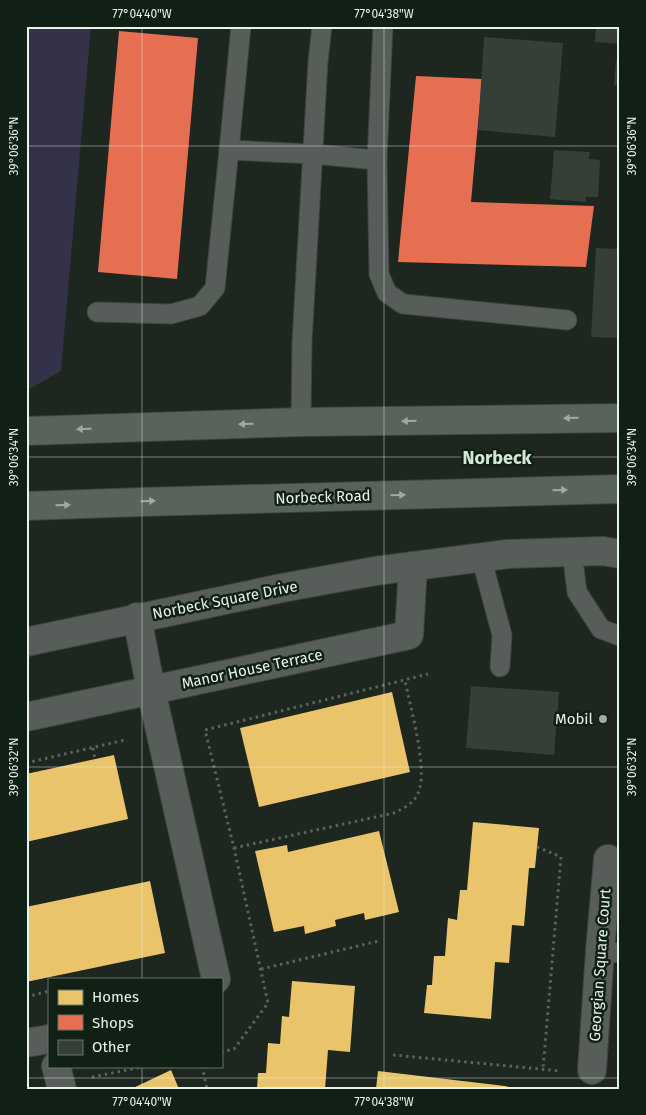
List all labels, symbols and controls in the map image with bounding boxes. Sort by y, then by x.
text: 77°04'40"W [112,7,172,21]
text: 77°04'38"W [354,7,414,21]
text: 39°06'36"N [7,116,21,176]
text: 39°06'36"N [625,116,639,176]
one-way arrow [563,414,579,422]
one-way arrow [400,417,416,425]
one-way arrow [238,420,254,428]
one-way arrow [75,426,91,434]
text: 39°06'34"N [7,428,21,486]
text: 39°06'34"N [625,428,639,486]
district label: Norbeck [463,447,533,469]
street label: Norbeck Road [275,486,371,508]
one-way arrow [552,486,568,494]
one-way arrow [390,491,406,499]
one-way arrow [140,497,156,505]
one-way arrow [55,500,71,508]
street label: Norbeck Square Drive [151,577,299,623]
street label: Manor House Terrace [180,645,324,693]
place label: Mobil [555,710,594,728]
marker: Mobil [597,713,609,725]
text: 39°06'32"N [7,738,21,796]
text: 39°06'32"N [625,738,639,796]
street label: Georgian Square Court [586,887,614,1042]
legend [48,978,222,1068]
text: Homes [92,988,139,1006]
text: Shops [92,1014,134,1032]
text: Other [92,1038,131,1056]
text: 77°04'40"W [112,1095,172,1109]
text: 77°04'38"W [354,1095,414,1109]

